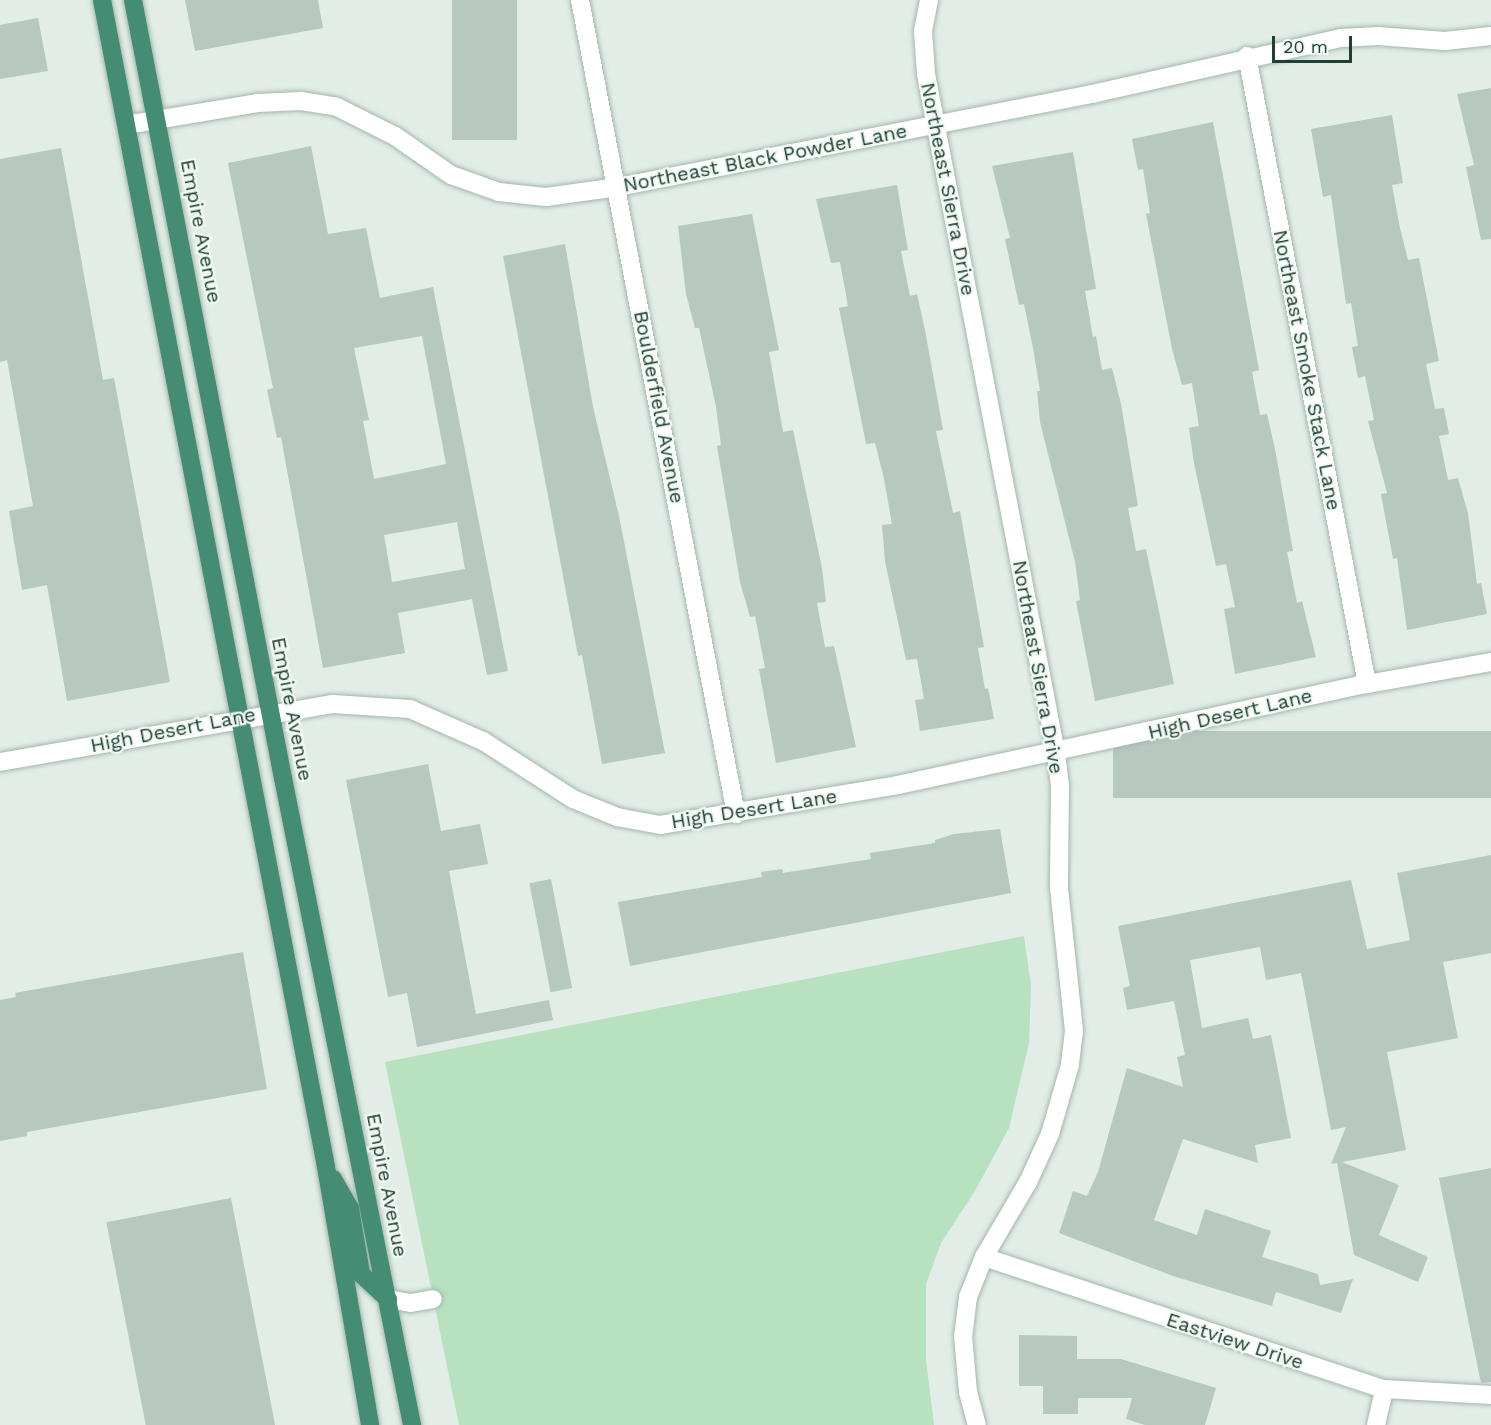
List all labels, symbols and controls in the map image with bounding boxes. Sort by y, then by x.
scale bar [1275,24,1354,62]
text: 20 m [1283,36,1328,57]
street label: Northeast Sierra Drive [916,80,980,298]
street label: Northeast Black Powder Lane [621,119,909,197]
street label: Empire Avenue [175,157,227,305]
street label: Northeast Smoke Stack Lane [1268,228,1346,512]
street label: Boulderfield Avenue [628,308,690,506]
street label: Northeast Sierra Drive [1007,558,1069,776]
street label: Empire Avenue [266,635,318,783]
street label: High Desert Lane [1146,683,1314,745]
street label: High Desert Lane [88,702,258,758]
street label: High Desert Lane [669,784,839,834]
street label: Empire Avenue [361,1111,413,1259]
street label: Eastview Drive [1163,1307,1307,1375]

